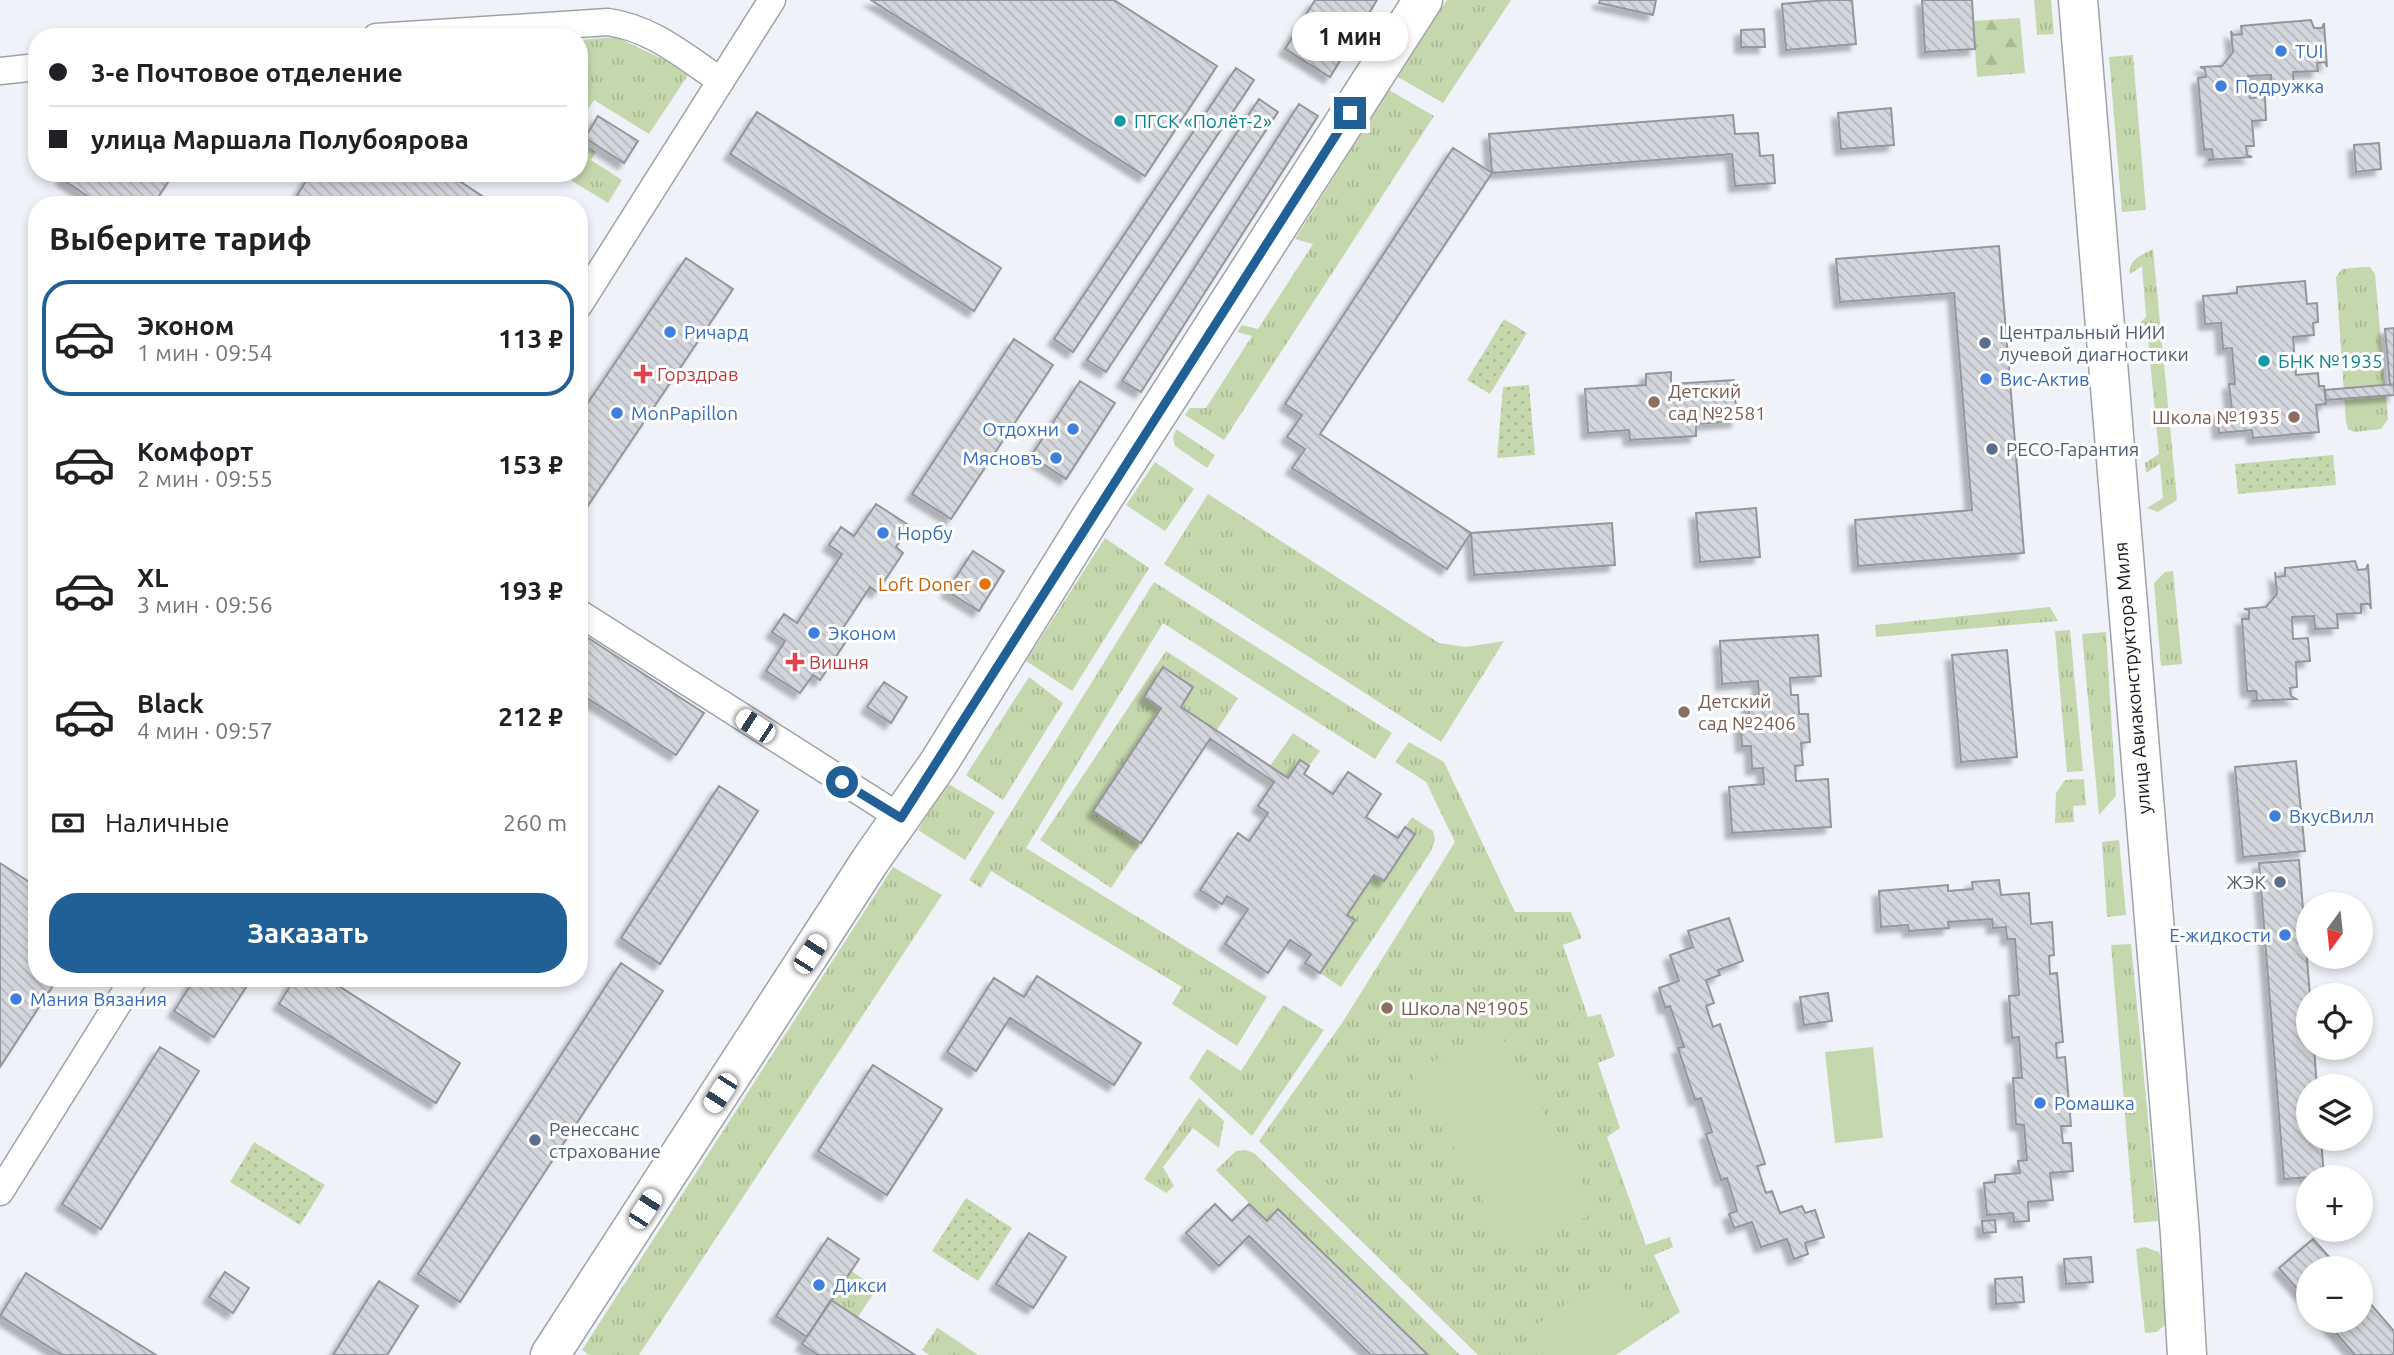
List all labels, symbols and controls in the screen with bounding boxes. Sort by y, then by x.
callout: 1 мин [1292,11,1408,60]
text: 1 мин [1318,24,1382,49]
place label: TUI [2295,40,2323,62]
marker: TUI [2273,43,2289,59]
text: 3-е Почтовое отделение [91,58,403,87]
place label: Подружка [2235,75,2324,97]
marker: Подружка [2213,78,2229,94]
route end [1334,97,1366,129]
place label: ПГСК «Полёт-2» [1134,110,1272,132]
marker: ПГСК «Полёт-2» [1112,113,1128,129]
text: улица Маршала Полубоярова [91,125,469,154]
text: Выберите тариф [49,220,312,256]
icon: car [53,307,116,370]
text: Эконом [137,311,234,340]
place label: Ричард [684,321,749,343]
place label: Центральный НИИ лучевой диагностики [1999,321,2189,365]
text: 113 ₽ [498,324,563,353]
marker: Ричард [662,324,678,340]
marker: Центральный НИИ лучевой диагностики [1977,335,1993,351]
text: 1 мин · 09:54 [137,340,273,365]
place label: БНК №1935 [2278,350,2383,372]
marker: БНК №1935 [2256,353,2272,369]
place label: Горздрав [657,363,738,385]
marker: Горздрав [635,366,651,382]
place label: Вис-Актив [2000,368,2090,390]
marker: Вис-Актив [1978,371,1994,387]
place label: Детский сад №2581 [1668,380,1766,424]
marker: Детский сад №2581 [1646,394,1662,410]
place label: MonPapillon [631,402,738,424]
marker: MonPapillon [609,405,625,421]
place label: Школа №1935 [2152,406,2280,428]
marker: Школа №1935 [2286,409,2302,425]
place label: Отдохни [982,418,1059,440]
marker: Отдохни [1065,421,1081,437]
icon: car [53,433,116,496]
text: Комфорт [137,437,253,466]
place label: РЕСО-Гарантия [2006,438,2139,460]
marker: РЕСО-Гарантия [1984,441,2000,457]
place label: Мясновъ [963,447,1042,469]
text: 153 ₽ [498,450,563,479]
marker: Мясновъ [1048,450,1064,466]
text: 2 мин · 09:55 [137,466,273,491]
place label: Норбу [897,522,953,544]
marker: Норбу [875,525,891,541]
street label: улица Авиаконструктора Миля [2109,541,2155,815]
icon: car [53,559,116,622]
text: XL [137,563,168,592]
place label: Loft Doner [878,573,971,595]
text: 193 ₽ [498,576,563,605]
marker: Loft Doner [977,576,993,592]
text: 3 мин · 09:56 [137,592,273,617]
place label: Эконом [828,622,896,644]
marker: Эконом [806,625,822,641]
place label: Вишня [809,651,869,673]
marker: Вишня [787,654,803,670]
icon: car [53,685,116,748]
text: Black [137,689,204,718]
place label: Детский сад №2406 [1698,690,1796,734]
text: 212 ₽ [498,702,563,731]
marker: Детский сад №2406 [1676,704,1692,720]
car [732,706,779,746]
text: 4 мин · 09:57 [137,718,273,743]
route start [826,766,858,798]
icon: cash [49,804,87,842]
place label: ВкусВилл [2289,805,2374,827]
text: Наличные [105,808,230,837]
marker: ВкусВилл [2267,808,2283,824]
text: 260 m [503,810,567,835]
place label: ЖЭК [2226,871,2266,893]
marker: ЖЭК [2272,874,2288,890]
north arrow [2296,892,2373,970]
map controls [2296,892,2373,1333]
button: Заказать [49,893,567,973]
place label: Е-жидкости [2169,924,2271,946]
marker: Е-жидкости [2277,927,2293,943]
car [790,931,831,977]
button: locate [2296,983,2373,1060]
place label: Мания Вязания [30,988,167,1010]
marker: Мания Вязания [8,991,24,1007]
place label: Школа №1905 [1401,997,1529,1019]
marker: Школа №1905 [1379,1000,1395,1016]
car [700,1070,741,1116]
button: layers [2296,1074,2373,1151]
place label: Ромашка [2054,1092,2135,1114]
marker: Ромашка [2032,1095,2048,1111]
place label: Ренессанс страхование [549,1118,661,1162]
marker: Ренессанс страхование [527,1132,543,1148]
button: + [2296,1165,2373,1242]
car [625,1186,666,1232]
button: − [2296,1256,2373,1333]
place label: Дикси [833,1274,887,1296]
marker: Дикси [811,1277,827,1293]

